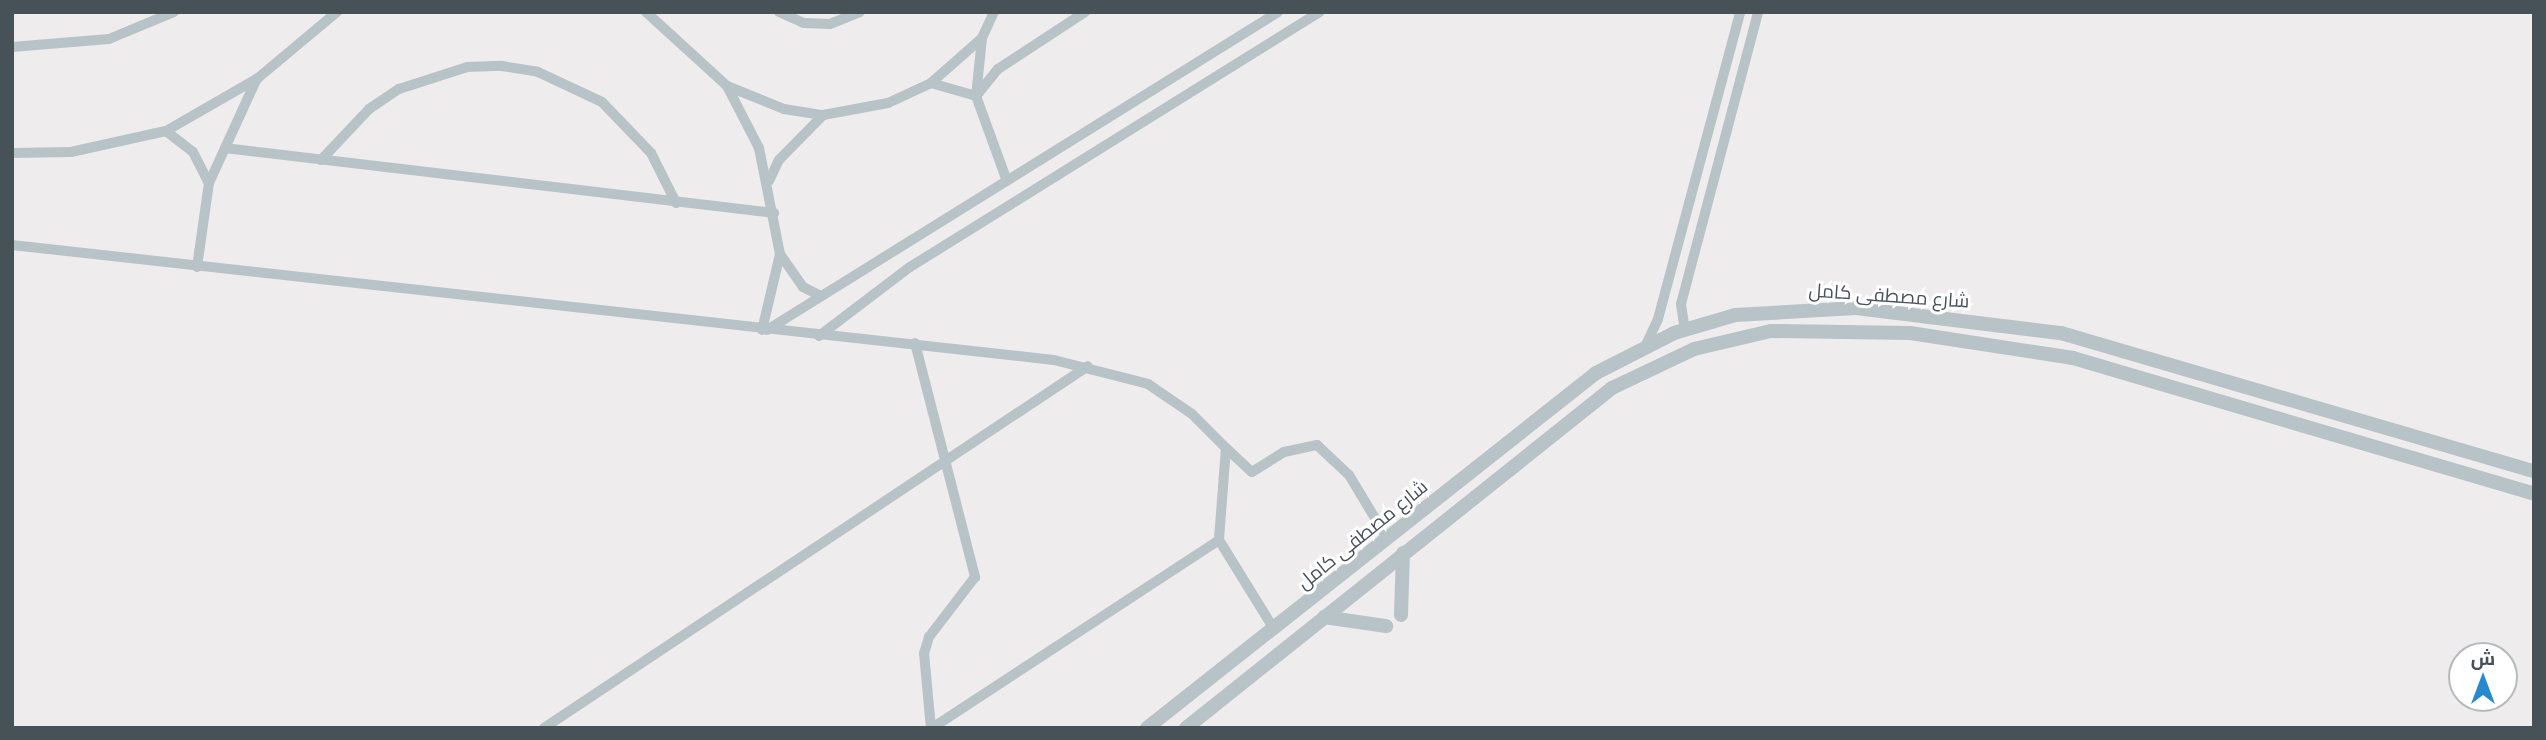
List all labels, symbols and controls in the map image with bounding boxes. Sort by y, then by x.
street label: شارع مصطفى كامل [1808,278,1970,312]
street label: شارع مصطفى كامل [1292,474,1432,594]
north arrow [2448,642,2518,712]
text: ش [2471,646,2495,669]

